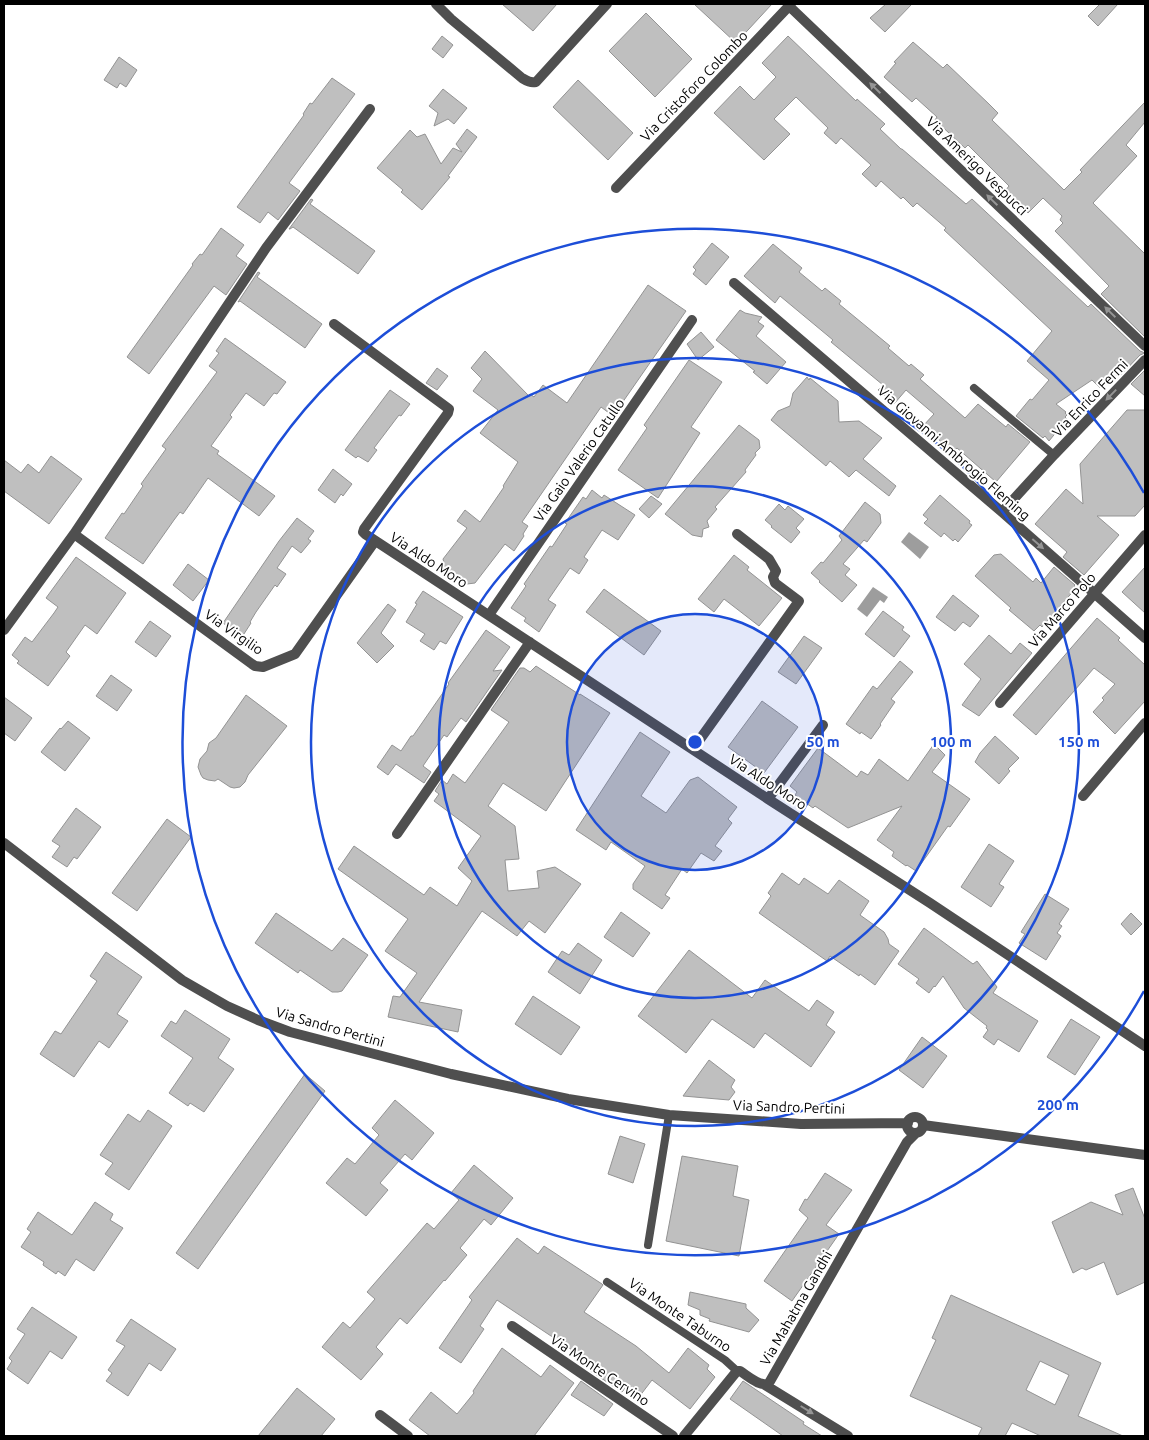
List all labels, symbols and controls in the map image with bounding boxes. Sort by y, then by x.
street label: Via Cristoforo Colombo [637,27,751,145]
one-way arrow [869,82,881,94]
street label: Via Amerigo Vespucci [923,113,1031,219]
one-way arrow [987,194,999,206]
one-way arrow [1104,306,1116,318]
street label: Via Enrico Fermi [1049,356,1131,440]
street label: Via Giovanni Ambrogio Fleming [875,382,1033,524]
one-way arrow [1106,389,1118,401]
street label: Via Gaio Valerio Catullo [530,395,628,525]
street label: Via Aldo Moro [387,529,471,591]
one-way arrow [1032,539,1045,550]
street label: Via Marco Polo [1025,569,1099,651]
street label: Via Virgilio [202,606,266,658]
centre of rings [686,733,704,751]
text: 50 m [806,733,840,750]
text: 100 m [930,733,972,750]
text: 150 m [1058,733,1100,750]
street label: Via Aldo Moro [726,751,810,813]
street label: Via Sandro Pertini [274,1004,386,1050]
text: 200 m [1037,1096,1079,1113]
street label: Via Sandro Pertini [733,1097,845,1117]
street label: Via Mahatma Gandhi [757,1248,835,1368]
street label: Via Monte Taburno [626,1275,734,1355]
street label: Via Monte Cervino [547,1331,653,1409]
one-way arrow [800,1406,813,1415]

